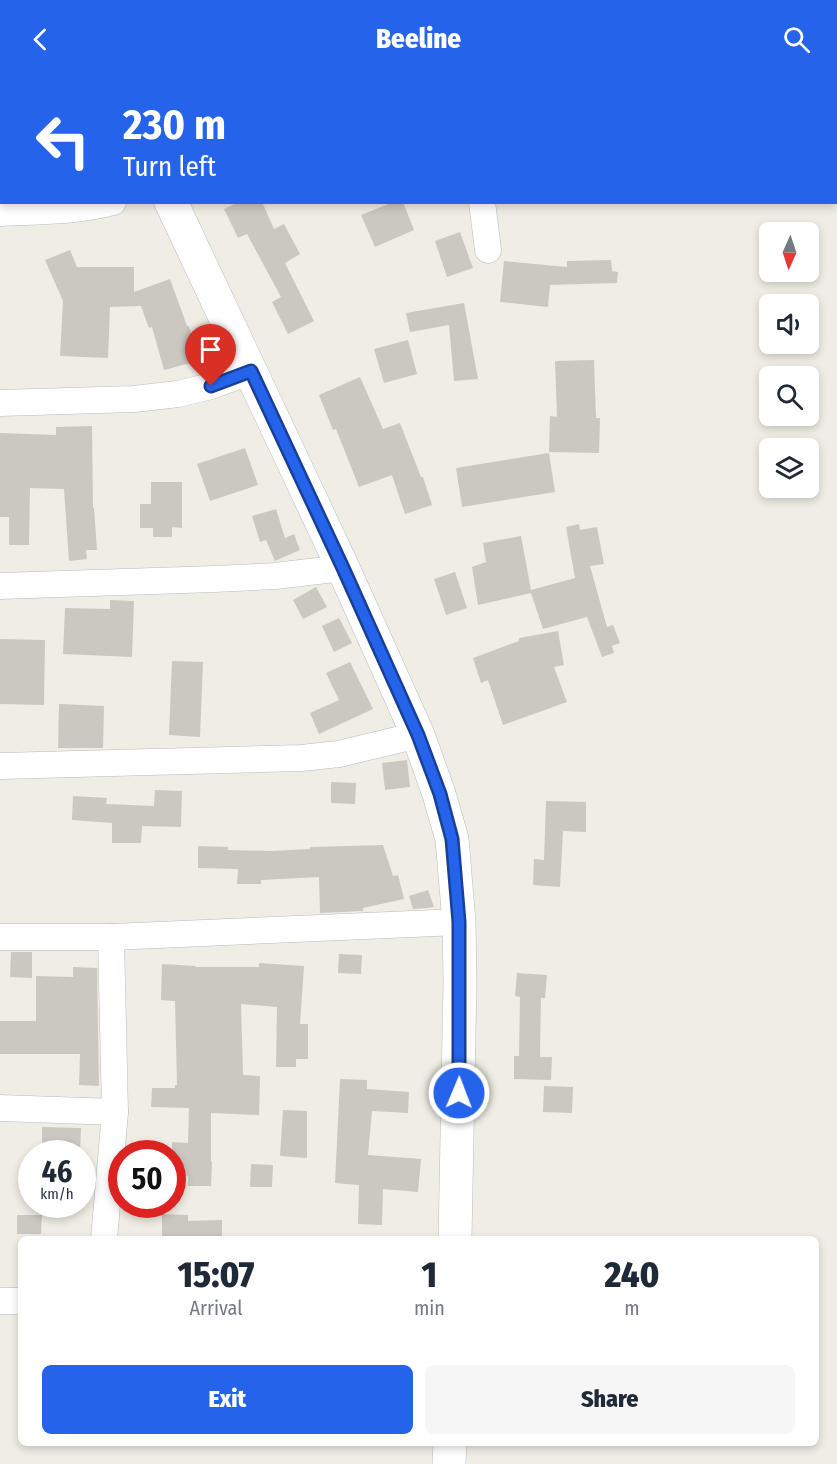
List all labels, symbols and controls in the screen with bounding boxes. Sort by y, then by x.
icon: back [24,23,57,56]
text: Beeline [376,23,461,55]
icon: search [780,23,813,56]
text: 230 m [123,100,226,150]
icon: left [24,102,102,180]
text: Turn left [123,151,216,183]
north arrow [759,222,819,282]
map controls [759,222,819,498]
button: sound [759,294,819,354]
pin [185,324,236,386]
icon: arrive [194,333,227,366]
button: search [759,366,819,426]
button: layers [759,438,819,498]
position arrow [427,1061,491,1125]
speed limit sign: 50 [108,1140,186,1218]
text: 46 [41,1154,73,1190]
text: km/h [40,1185,74,1203]
text: 15:07 [178,1253,254,1297]
text: 1 [422,1253,437,1297]
text: 240 [604,1253,659,1297]
text: Arrival [189,1296,242,1320]
text: min [414,1296,445,1320]
text: m [624,1296,640,1320]
button: Exit [42,1365,413,1434]
button: Share [425,1365,795,1434]

